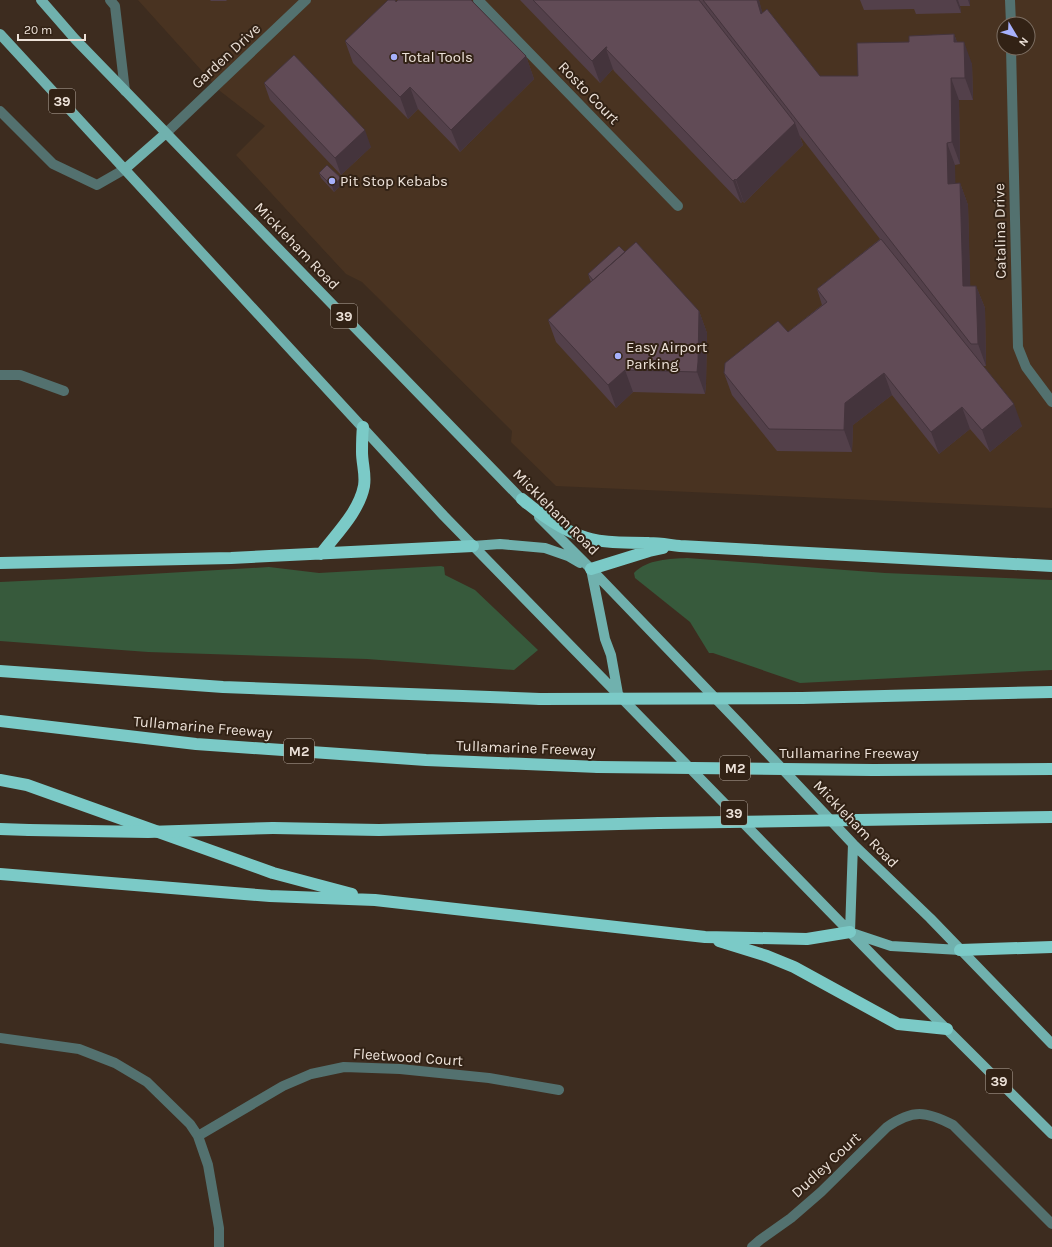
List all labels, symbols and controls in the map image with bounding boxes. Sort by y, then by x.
scale bar [18,16,85,42]
north arrow [996,16,1036,56]
street label: Garden Drive [188,20,264,92]
text: 20 m [24,23,52,37]
text: N [1016,35,1031,49]
place label: Total Tools [402,48,473,66]
marker: Total Tools [389,52,399,62]
street label: Rosto Court [555,58,624,128]
road number: 39 [49,89,75,113]
place label: Pit Stop Kebabs [340,172,448,190]
marker: Pit Stop Kebabs [327,176,337,186]
street label: Catalina Drive [990,183,1010,279]
street label: Mickleham Road [251,198,343,294]
road number: 39 [331,304,357,328]
place label: Easy Airport Parking [626,338,708,373]
marker: Easy Airport Parking [613,351,623,361]
street label: Mickleham Road [509,465,603,559]
street label: Tullamarine Freeway [133,712,273,742]
street label: Tullamarine Freeway [456,737,596,759]
road number: M2 [284,739,314,763]
street label: Tullamarine Freeway [779,744,919,762]
road number: M2 [720,756,750,780]
street label: Mickleham Road [810,776,902,872]
road number: 39 [721,801,747,825]
street label: Fleetwood Court [352,1044,464,1070]
road number: 39 [986,1069,1012,1093]
street label: Dudley Court [788,1128,865,1202]

